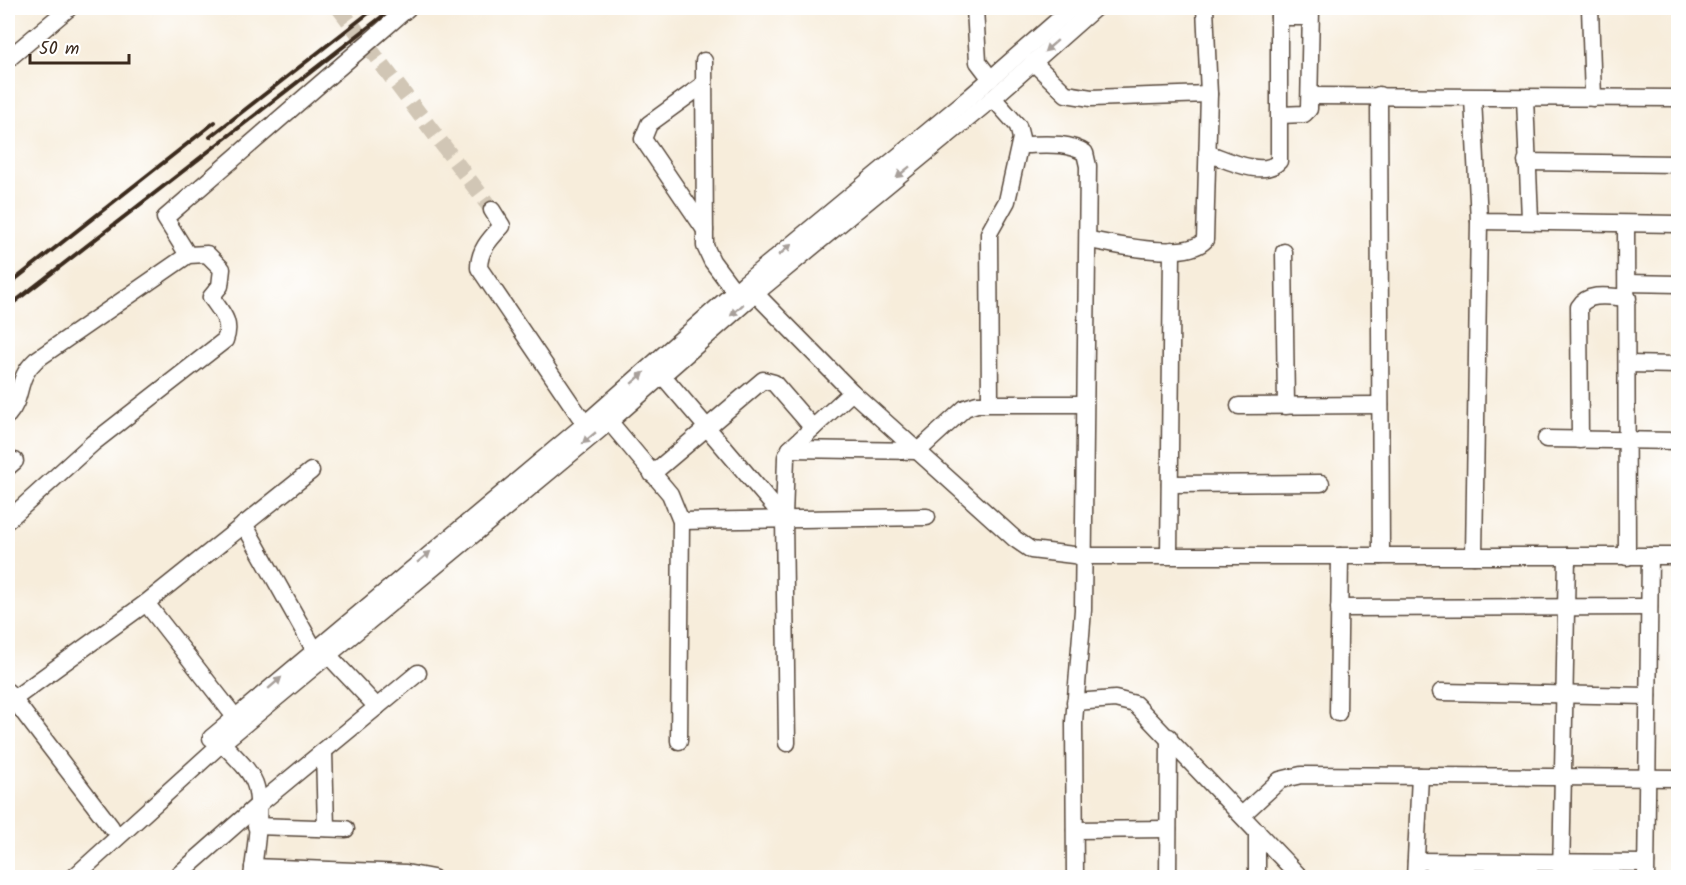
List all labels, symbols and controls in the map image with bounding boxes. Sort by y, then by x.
scale bar [30,27,129,65]
text: 50 m [39,35,79,64]
one-way arrow [1044,39,1059,52]
one-way arrow [895,166,911,179]
one-way arrow [777,244,793,257]
one-way arrow [729,303,744,317]
one-way arrow [630,372,645,385]
one-way arrow [581,432,597,445]
one-way arrow [416,551,432,564]
one-way arrow [267,676,283,689]

